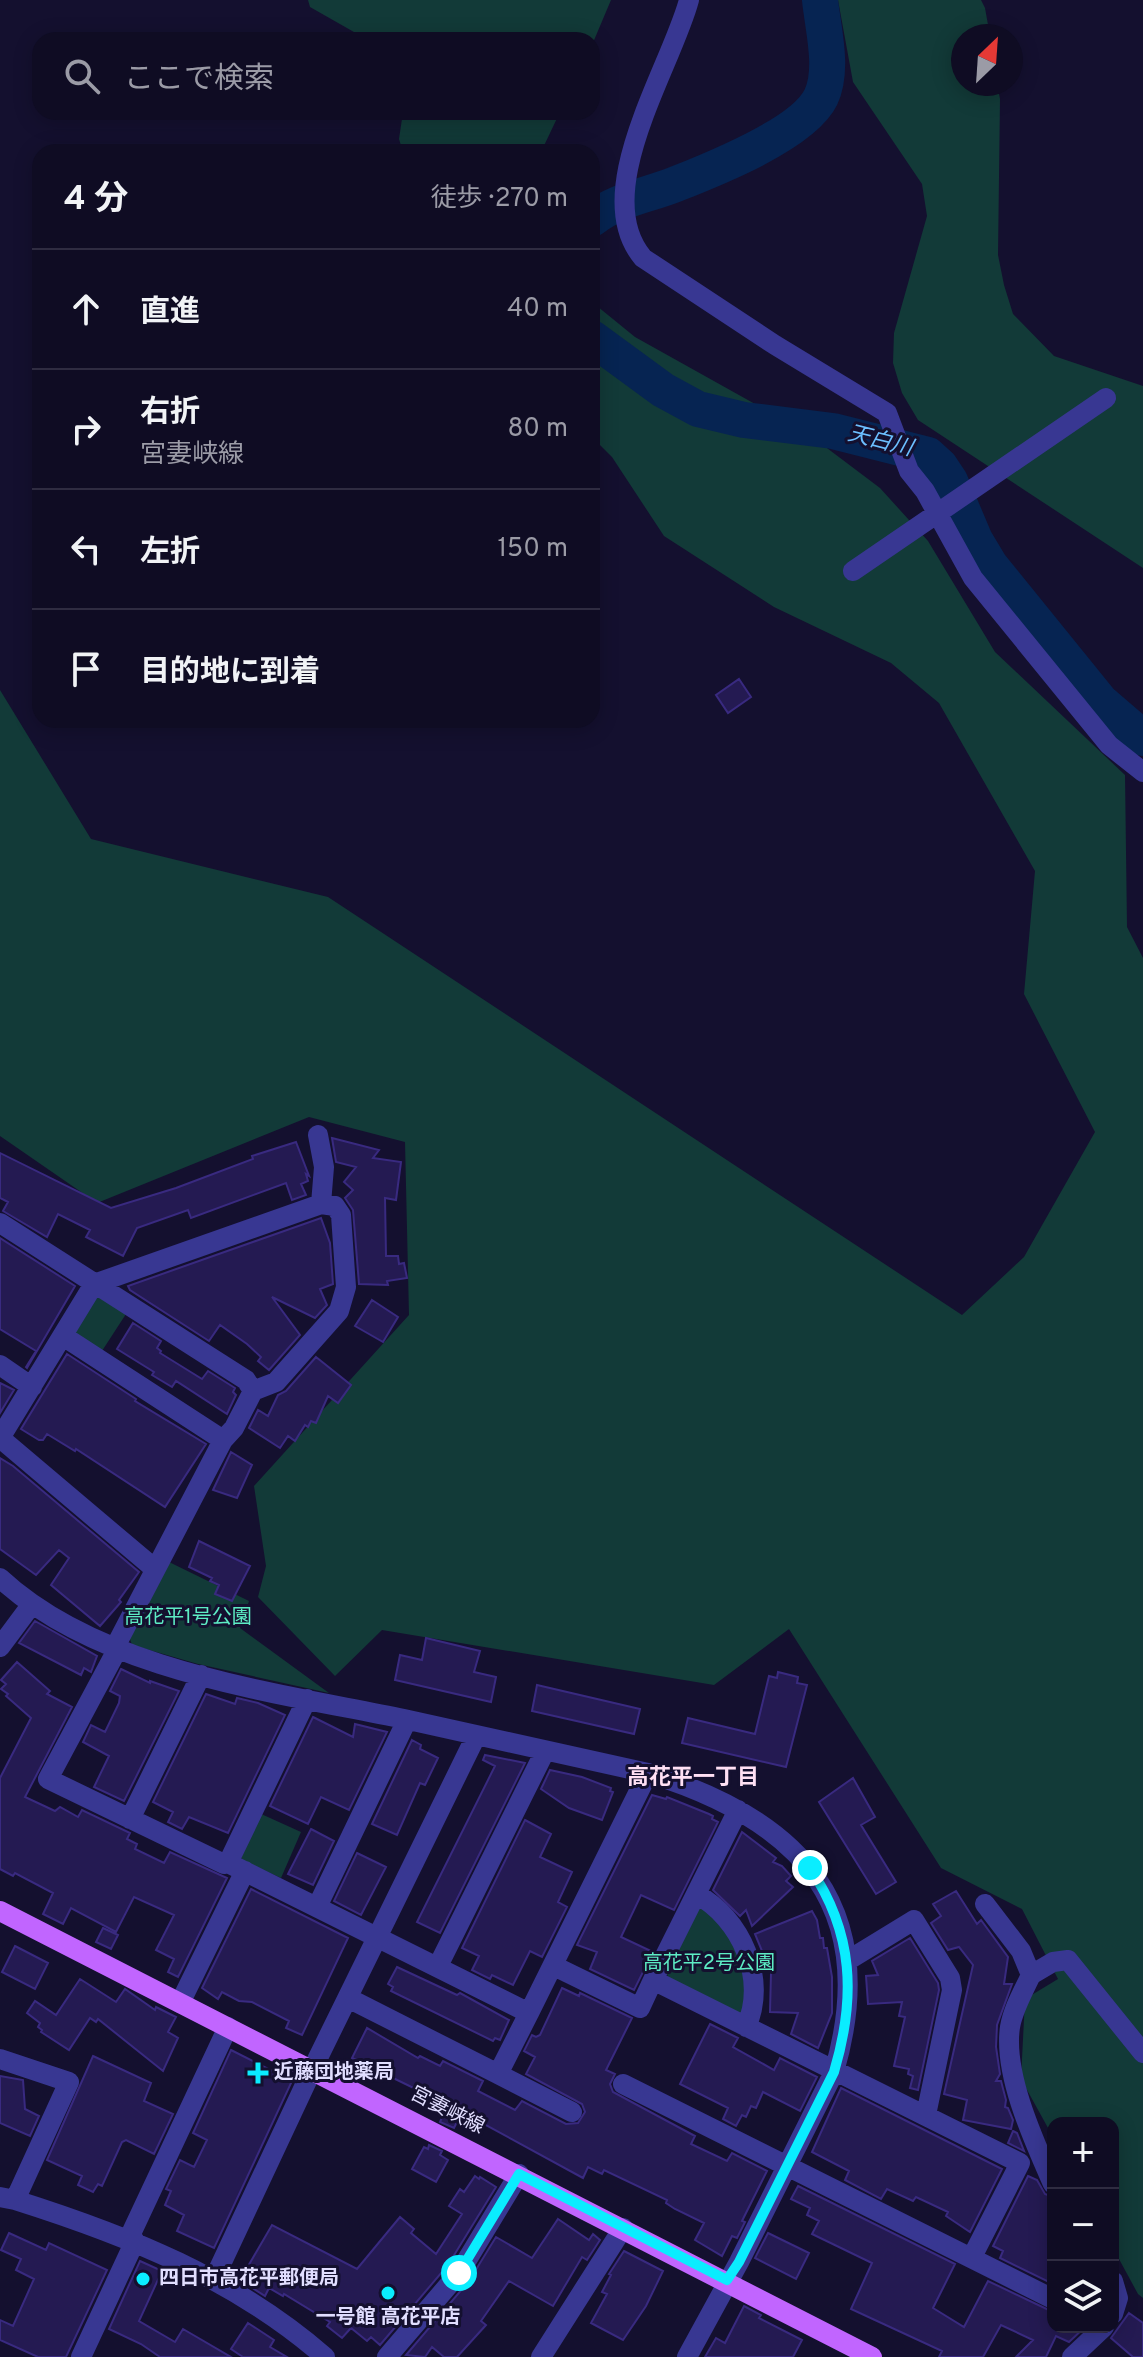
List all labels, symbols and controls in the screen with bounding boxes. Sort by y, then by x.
north arrow [951,24,1023,96]
search box [32,32,600,120]
icon: search [60,54,104,98]
text: ここで検索 [124,62,274,99]
text: 4 分 [64,179,128,222]
text: 徒歩 · 270 m [431,183,568,216]
icon: ahead [64,287,108,331]
text: 40 m [507,293,568,326]
text: 直進 [140,295,200,332]
text: 右折 [140,395,200,432]
icon: right [64,407,108,451]
text: 80 m [508,413,568,446]
water label: 天白川 [845,421,917,464]
text: 宮妻峡線 [140,439,244,472]
icon: left [64,527,108,571]
text: 150 m [497,533,568,566]
text: 左折 [140,535,200,572]
icon: arrive [64,647,108,691]
text: 目的地に到着 [140,655,320,692]
park label: 高花平1号公園 [124,1605,252,1631]
district label: 高花平一丁目 [627,1765,759,1792]
route end [792,1850,828,1886]
park label: 高花平2号公園 [643,1951,775,1977]
place label: 近藤団地薬局 [274,2060,394,2086]
marker: 近藤団地薬局 [249,2064,267,2082]
street label: 宮妻峡線 [405,2081,489,2141]
map controls [1047,2117,1119,2333]
button: + [1047,2117,1119,2189]
button: − [1047,2189,1119,2261]
route start [441,2255,477,2291]
button: layers [1047,2261,1119,2333]
place label: 四日市高花平郵便局 [159,2266,339,2292]
marker: 四日市高花平郵便局 [134,2270,152,2288]
marker: 一号館 高花平店 [379,2284,397,2302]
place label: 一号館 高花平店 [316,2305,461,2331]

